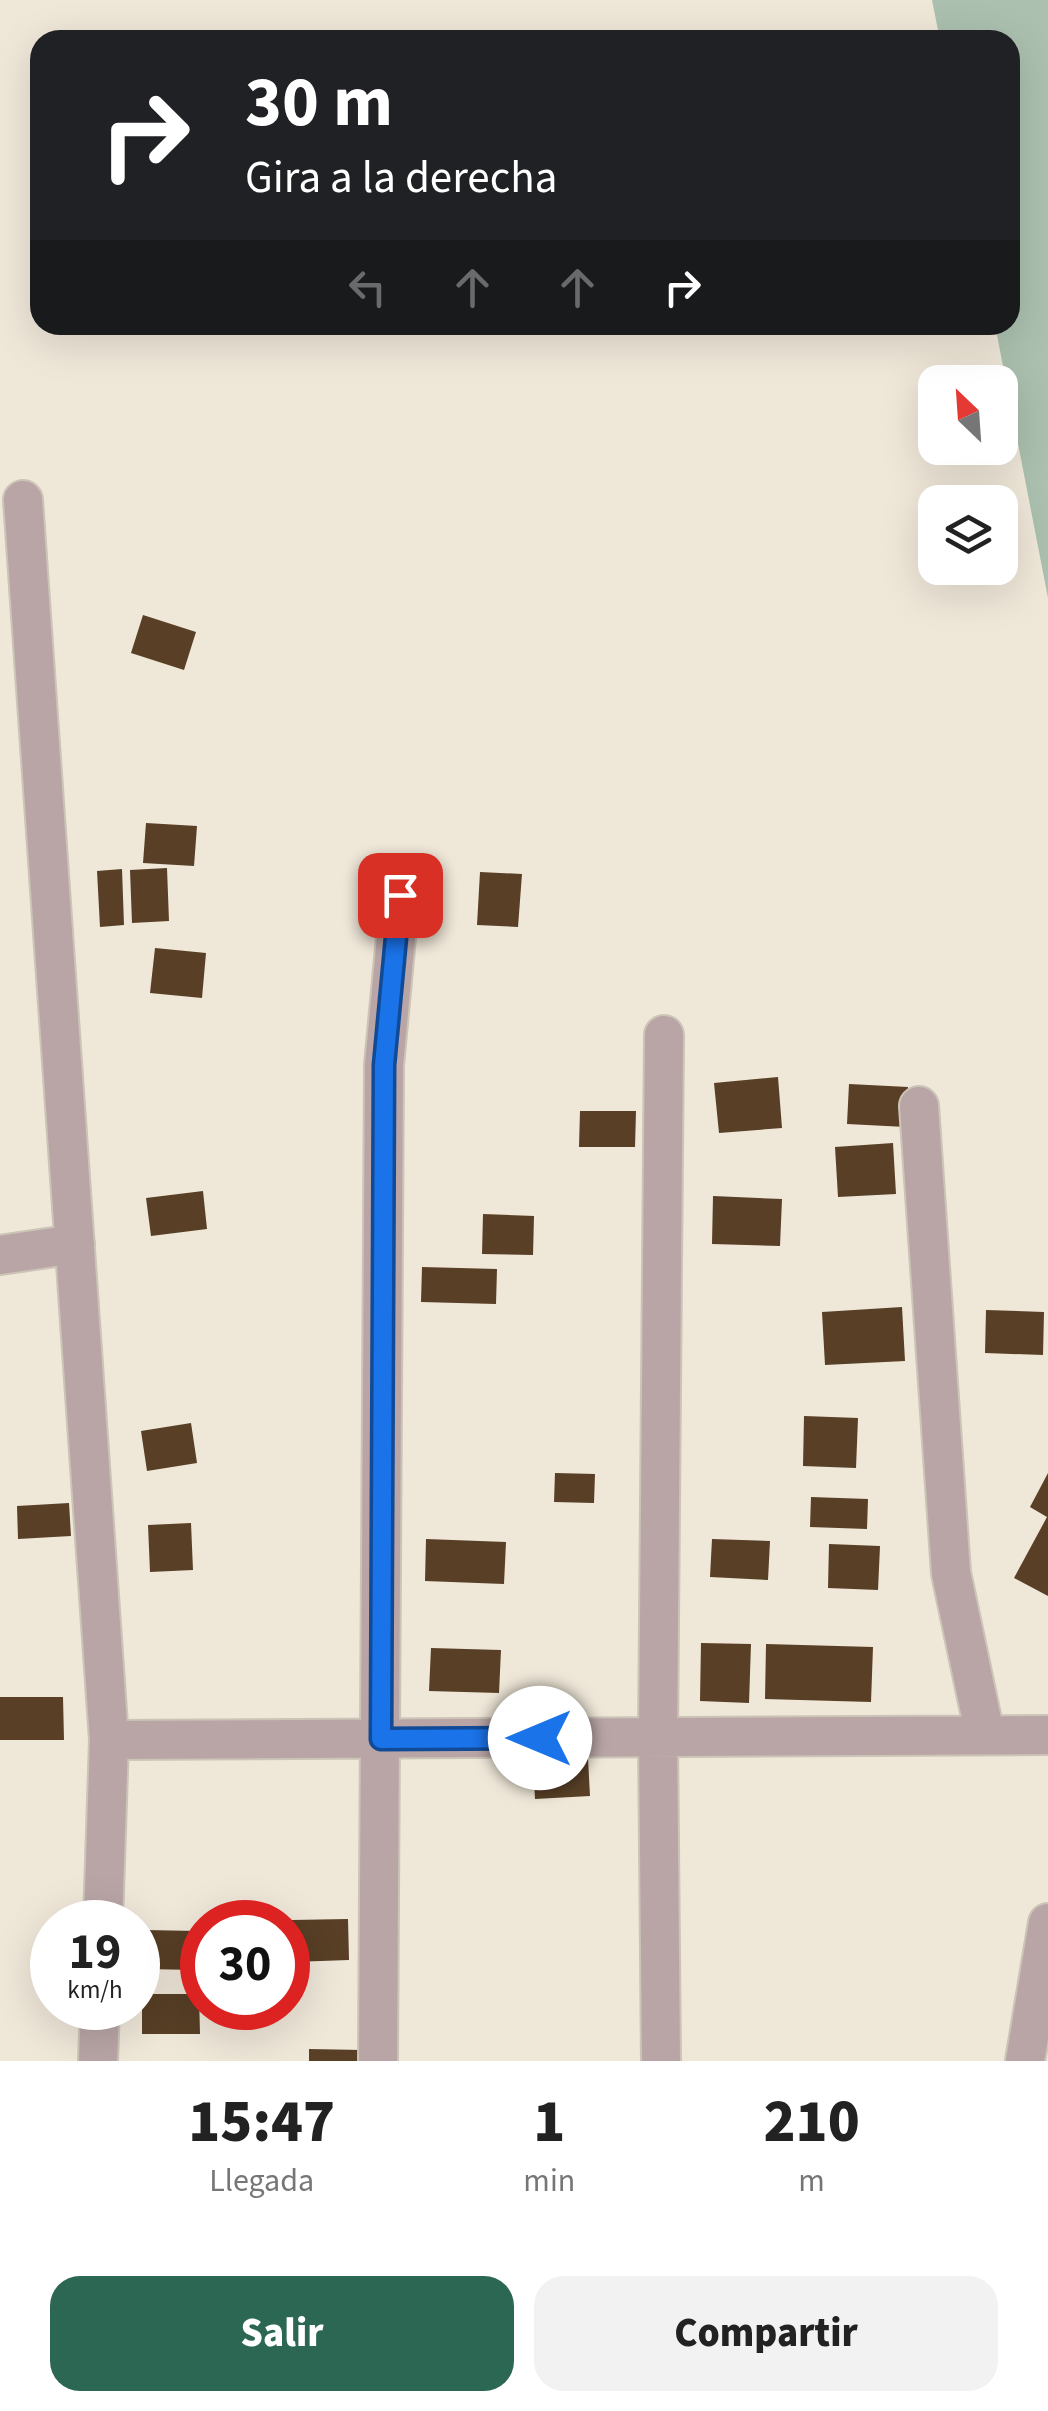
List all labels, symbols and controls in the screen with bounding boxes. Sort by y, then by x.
text: 30 m [245,53,393,153]
icon: right [80,70,210,200]
text: Gira a la derecha [245,146,557,210]
icon: left [340,260,395,315]
icon: ahead [445,260,500,315]
icon: ahead [550,260,605,315]
icon: right [655,260,710,315]
north arrow [918,365,1018,465]
map controls [918,365,1018,585]
button: layers [918,485,1018,585]
pin [358,853,443,938]
icon: arrive [373,868,428,923]
position arrow [488,1686,592,1790]
speed limit sign: 30 [180,1900,310,2030]
text: 19 [69,1917,121,1988]
text: km/h [67,1972,123,2008]
text: 15:47 [188,2080,335,2165]
text: 1 [533,2080,565,2165]
text: 210 [764,2080,860,2165]
text: Llegada [209,2158,314,2204]
text: min [523,2158,575,2204]
text: m [798,2158,825,2204]
button: Salir [50,2276,514,2391]
button: Compartir [534,2276,998,2391]

